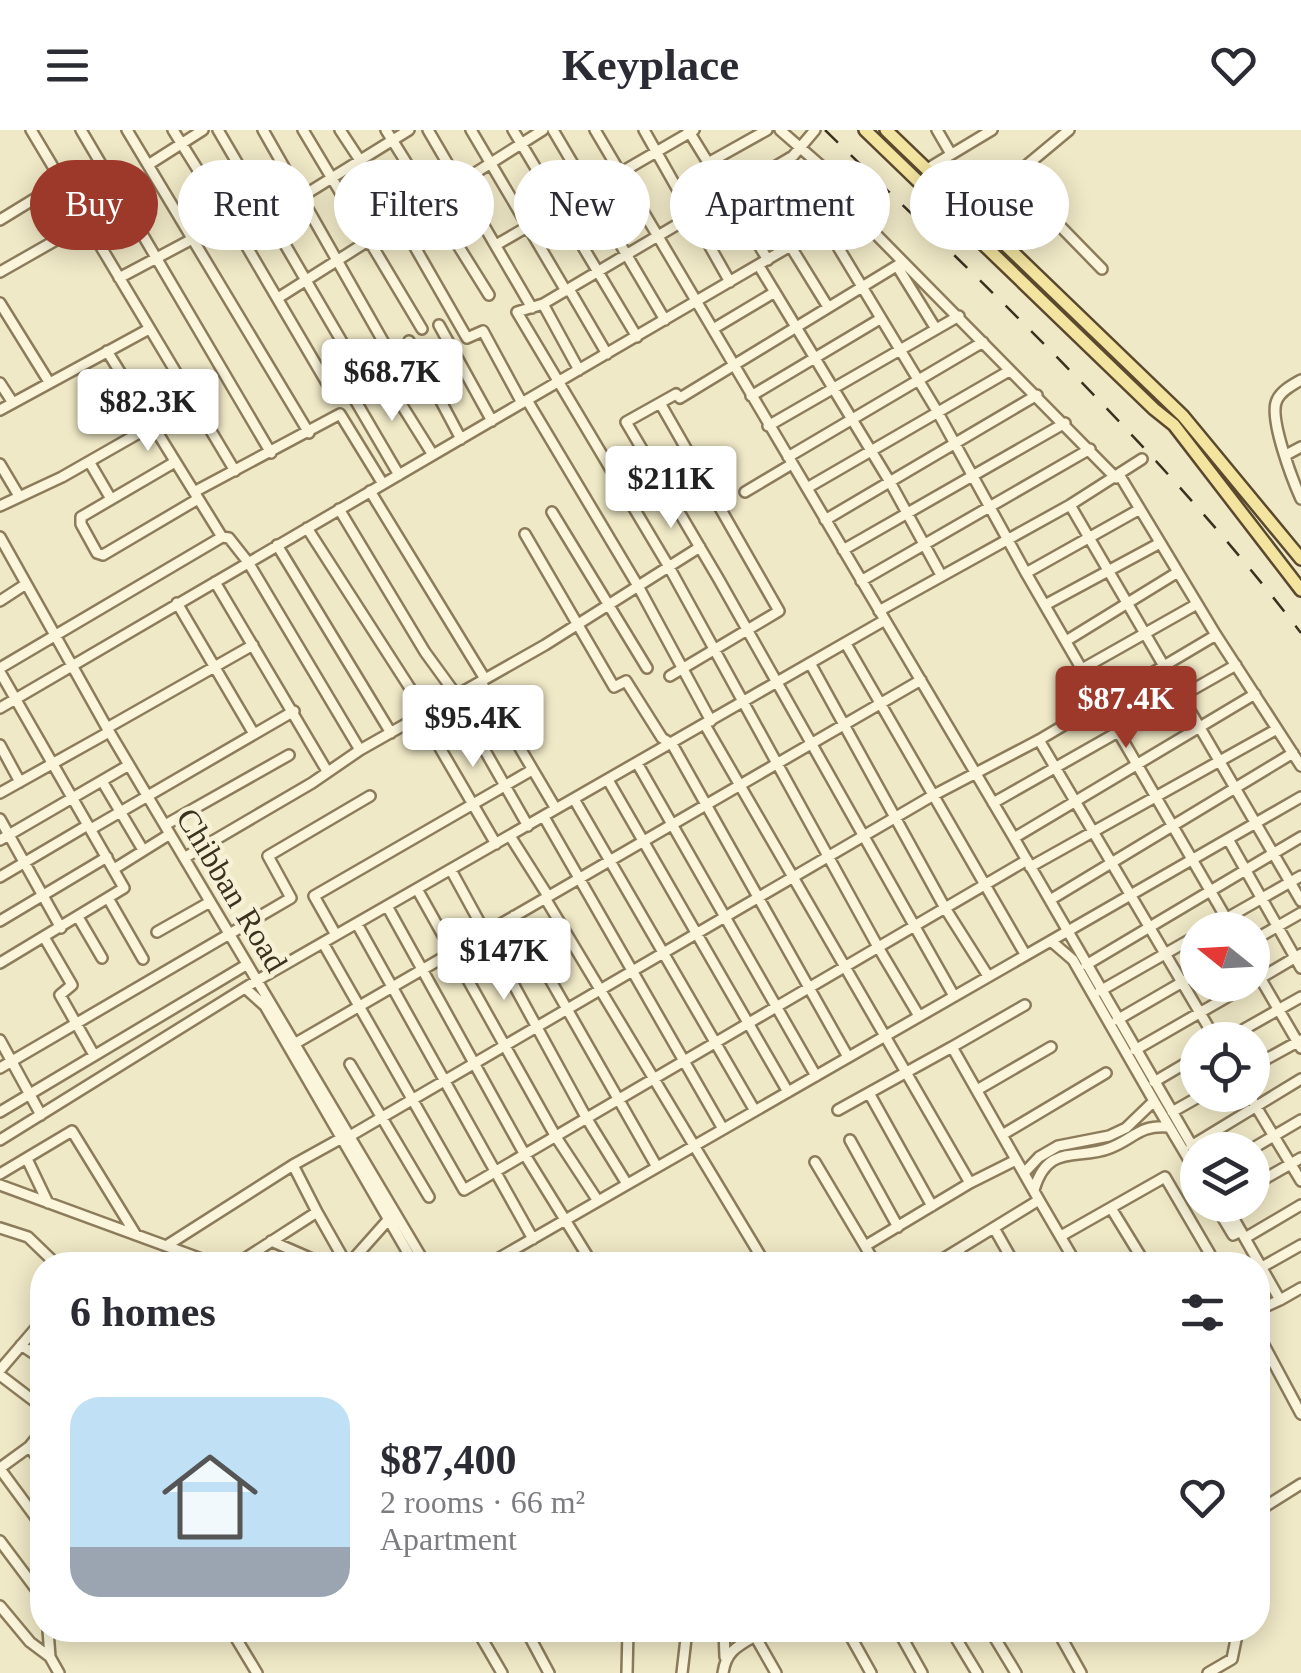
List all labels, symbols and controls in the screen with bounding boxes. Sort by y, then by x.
icon: menu [40,38,95,93]
icon: heart [1206,38,1261,93]
text: Keyplace [562,40,739,90]
chip: Buy [30,160,158,250]
chip: Rent [178,160,314,250]
chip: Filters [334,160,494,250]
chip: New [514,160,650,250]
chip: Apartment [670,160,890,250]
chip: House [910,160,1069,250]
pin: $68.7K [311,339,473,424]
text: $68.7K [344,353,440,389]
pin: $82.3K [67,369,229,454]
text: $82.3K [100,383,196,419]
pin: $211K [601,446,741,531]
text: $211K [627,460,715,496]
pin: $87.4K [1045,666,1207,751]
text: $87.4K [1078,680,1174,716]
pin: $95.4K [392,685,554,770]
text: $95.4K [425,699,521,735]
street label: Chibban Road [169,802,295,978]
north arrow [1180,912,1270,1002]
map controls [1180,912,1270,1222]
pin: $147K [434,918,574,1003]
text: $147K [460,932,548,968]
button: locate [1180,1022,1270,1112]
button: layers [1180,1132,1270,1222]
icon: filters [1175,1285,1230,1340]
text: 6 homes [70,1289,216,1335]
icon: home [150,1437,270,1557]
text: $87,400 [380,1437,517,1483]
icon: heart [1175,1470,1230,1525]
text: 2 rooms · 66 m² [380,1484,585,1520]
text: Apartment [380,1521,517,1557]

